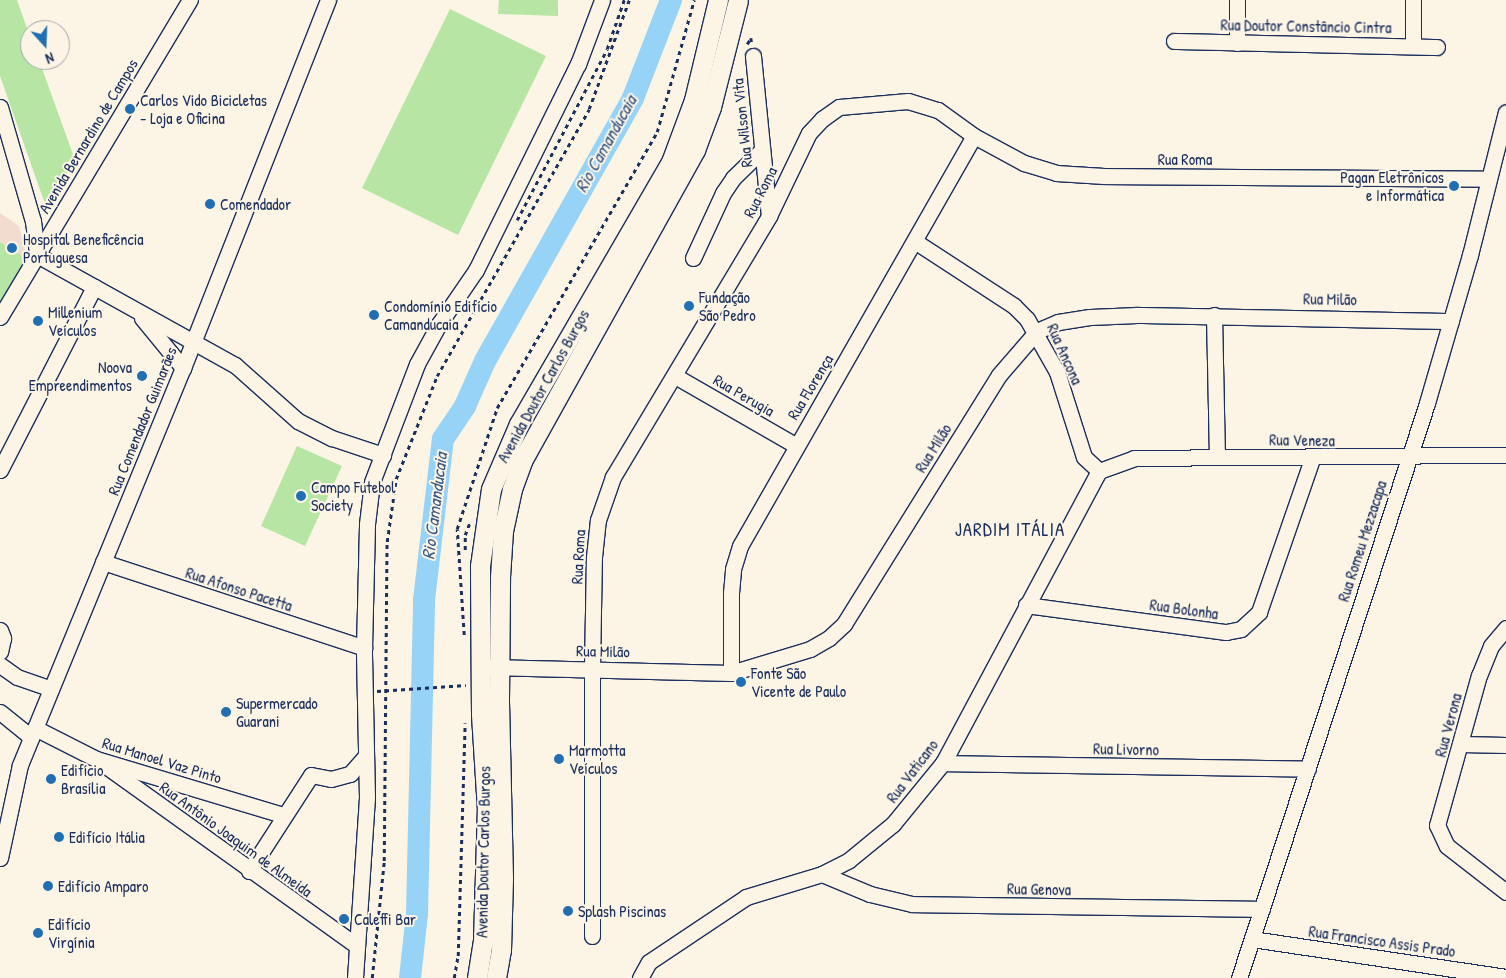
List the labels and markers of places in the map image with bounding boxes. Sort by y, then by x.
place label: Carlos Vido Bicicletas - Loja e Oficina [140,90,267,128]
marker: Carlos Vido Bicicletas - Loja e Oficina [124,103,136,115]
place label: Pagan Eletrônicos e Informática [1340,167,1444,205]
marker: Pagan Eletrônicos e Informática [1448,180,1460,192]
place label: Comendador [220,194,291,214]
marker: Comendador [204,198,216,210]
place label: Hospital Beneficência Portuguesa [23,229,144,267]
marker: Hospital Beneficência Portuguesa [5,241,19,255]
place label: Fundação São Pedro [699,287,756,325]
place label: Condomínio Edifício Camanducaia [384,296,497,334]
marker: Fundação São Pedro [683,300,695,312]
place label: Millenium Veículos [48,302,102,340]
marker: Condomínio Edifício Camanducaia [368,309,380,321]
marker: Millenium Veículos [32,315,44,327]
place label: Noova Empreendimentos [29,357,132,395]
marker: Noova Empreendimentos [136,370,148,382]
place label: Campo Futebol Society [311,477,395,515]
marker: Campo Futebol Society [295,490,307,502]
place label: Fonte São Vicente de Paulo [751,663,846,701]
marker: Fonte São Vicente de Paulo [735,676,747,688]
place label: Supermercado Guarani [236,693,318,731]
marker: Supermercado Guarani [220,706,232,718]
place label: Marmotta Veículos [569,740,626,778]
marker: Marmotta Veículos [553,753,565,765]
place label: Edifício Brasília [61,760,105,798]
marker: Edifício Brasília [45,773,57,785]
place label: Edifício Itália [69,827,145,847]
marker: Edifício Itália [53,831,65,843]
place label: Edifício Amparo [58,876,149,896]
marker: Edifício Amparo [42,880,54,892]
place label: Splash Piscinas [578,901,666,921]
marker: Splash Piscinas [562,905,574,917]
place label: Caleffi Bar [354,909,416,929]
marker: Caleffi Bar [338,913,350,925]
place label: Edifício Virgínia [48,914,95,952]
marker: Edifício Virgínia [32,927,44,939]

